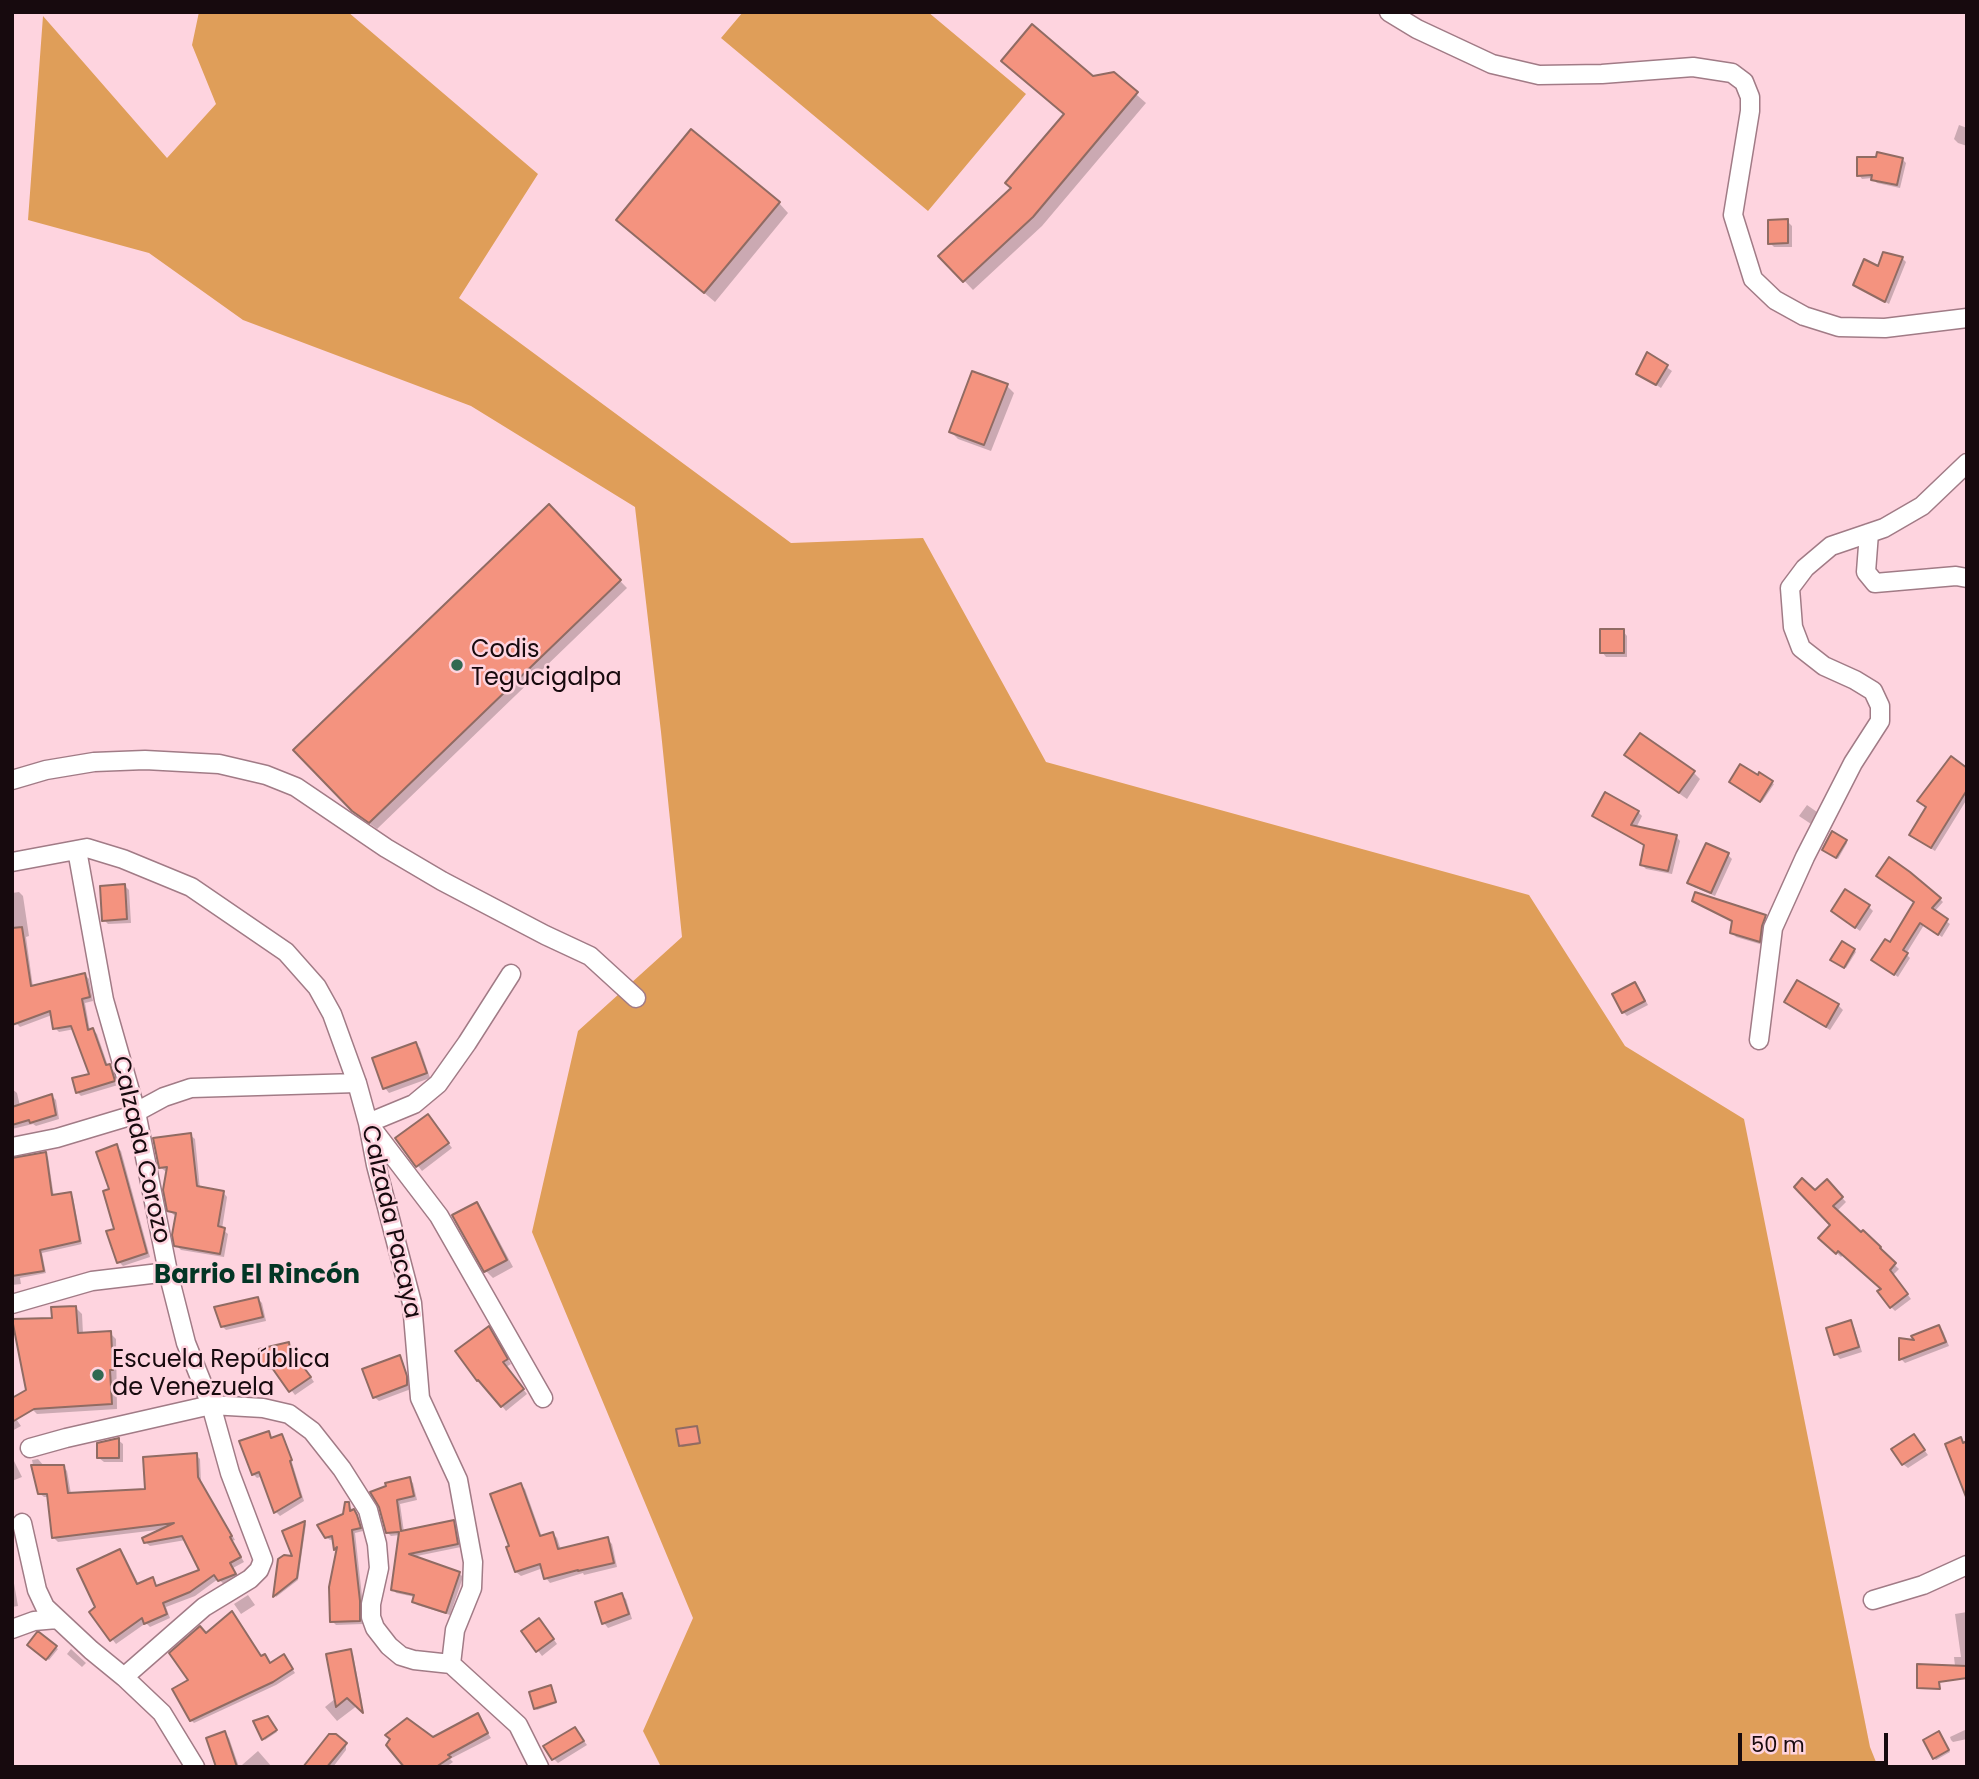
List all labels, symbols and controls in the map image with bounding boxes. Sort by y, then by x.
place label: Codis Tegucigalpa [471,637,622,693]
marker: Codis Tegucigalpa [449,657,465,673]
street label: Calzada Corozo [104,1054,176,1246]
street label: Calzada Pacaya [354,1123,426,1321]
district label: Barrio El Rincón [154,1260,360,1292]
place label: Escuela República de Venezuela [112,1347,330,1403]
marker: Escuela República de Venezuela [90,1367,106,1383]
scale bar [1741,1720,1892,1764]
text: 50 m [1751,1730,1805,1759]

